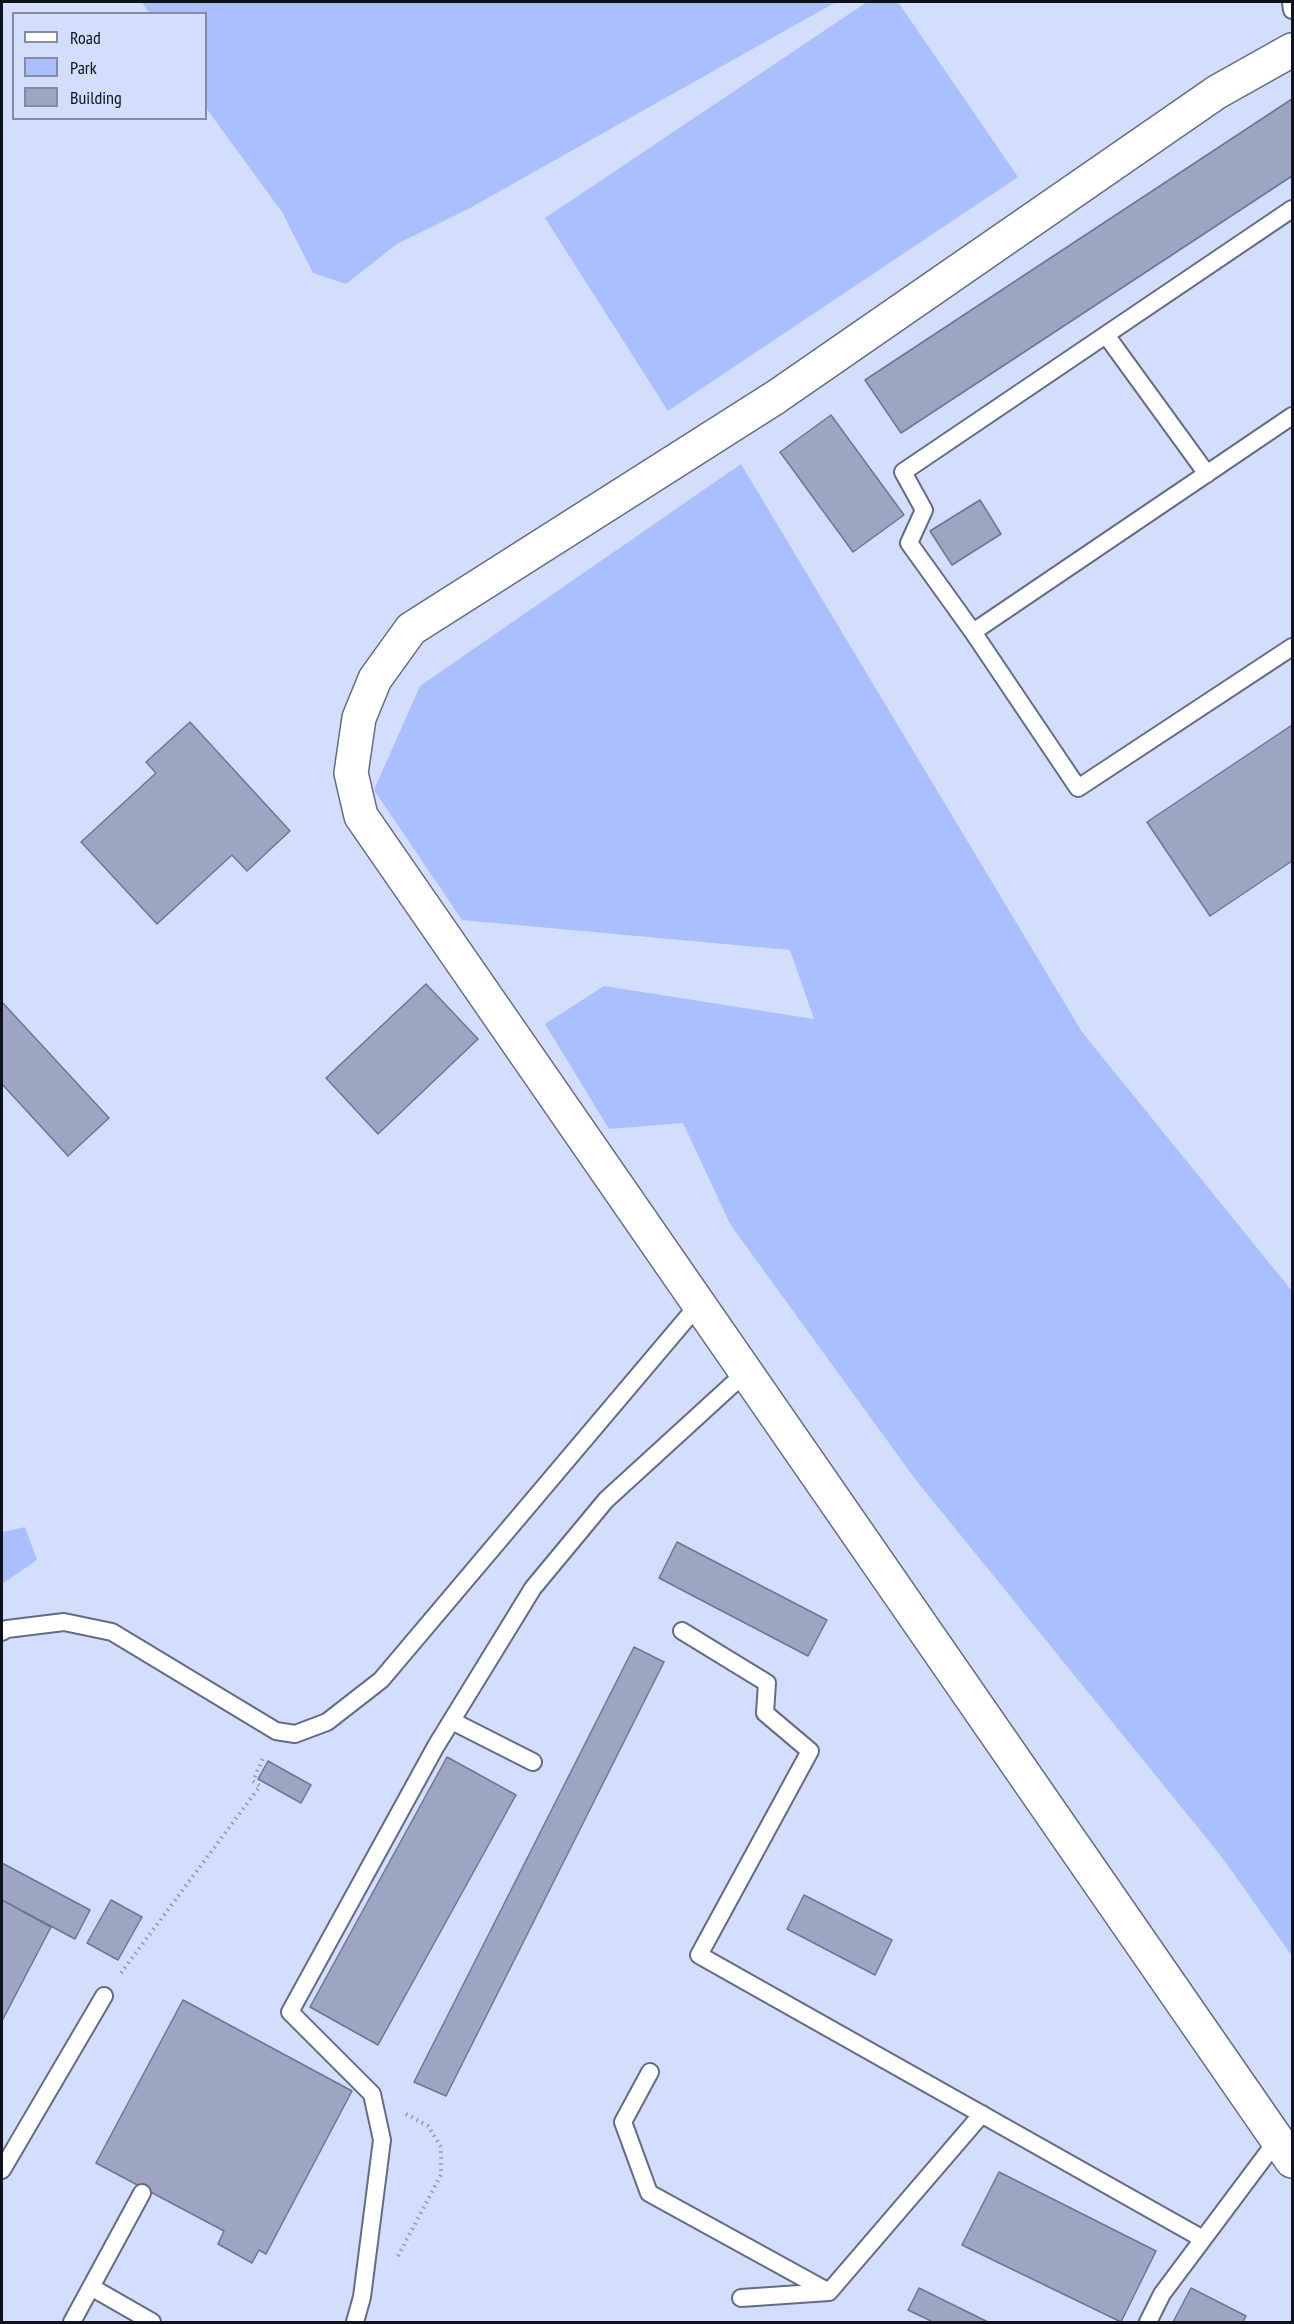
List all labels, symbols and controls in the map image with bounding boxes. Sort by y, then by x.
legend [12,12,207,120]
text: Road [70,26,101,49]
text: Park [70,56,97,79]
text: Building [70,86,122,109]

